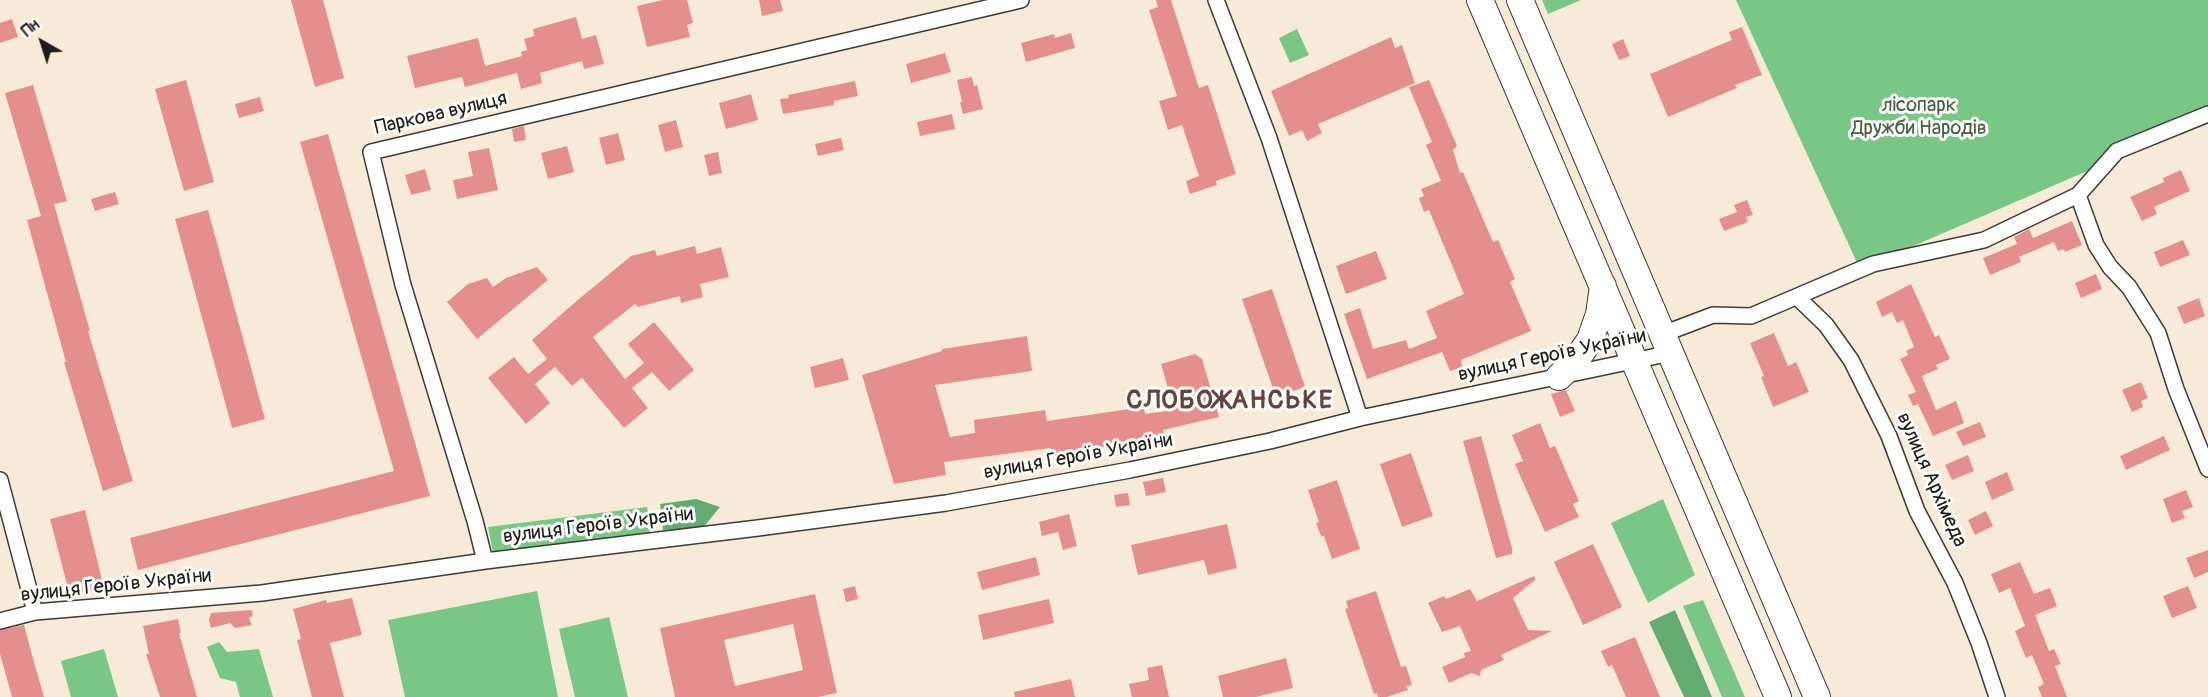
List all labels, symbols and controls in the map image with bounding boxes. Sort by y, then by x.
north arrow [12,12,72,72]
text: Пн [18,15,44,41]
street label: Паркова вулиця [373,87,509,141]
park label: лісопарк Дружби Народів [1851,94,1987,141]
street label: вулиця Героїв України [1456,324,1648,388]
district label: СЛОБОЖАНСЬКЕ [1126,385,1334,417]
street label: вулиця Архімеда [1891,409,1971,551]
street label: вулиця Героїв України [982,429,1174,485]
street label: вулиця Героїв України [502,502,694,550]
street label: вулиця Героїв України [20,564,212,608]

